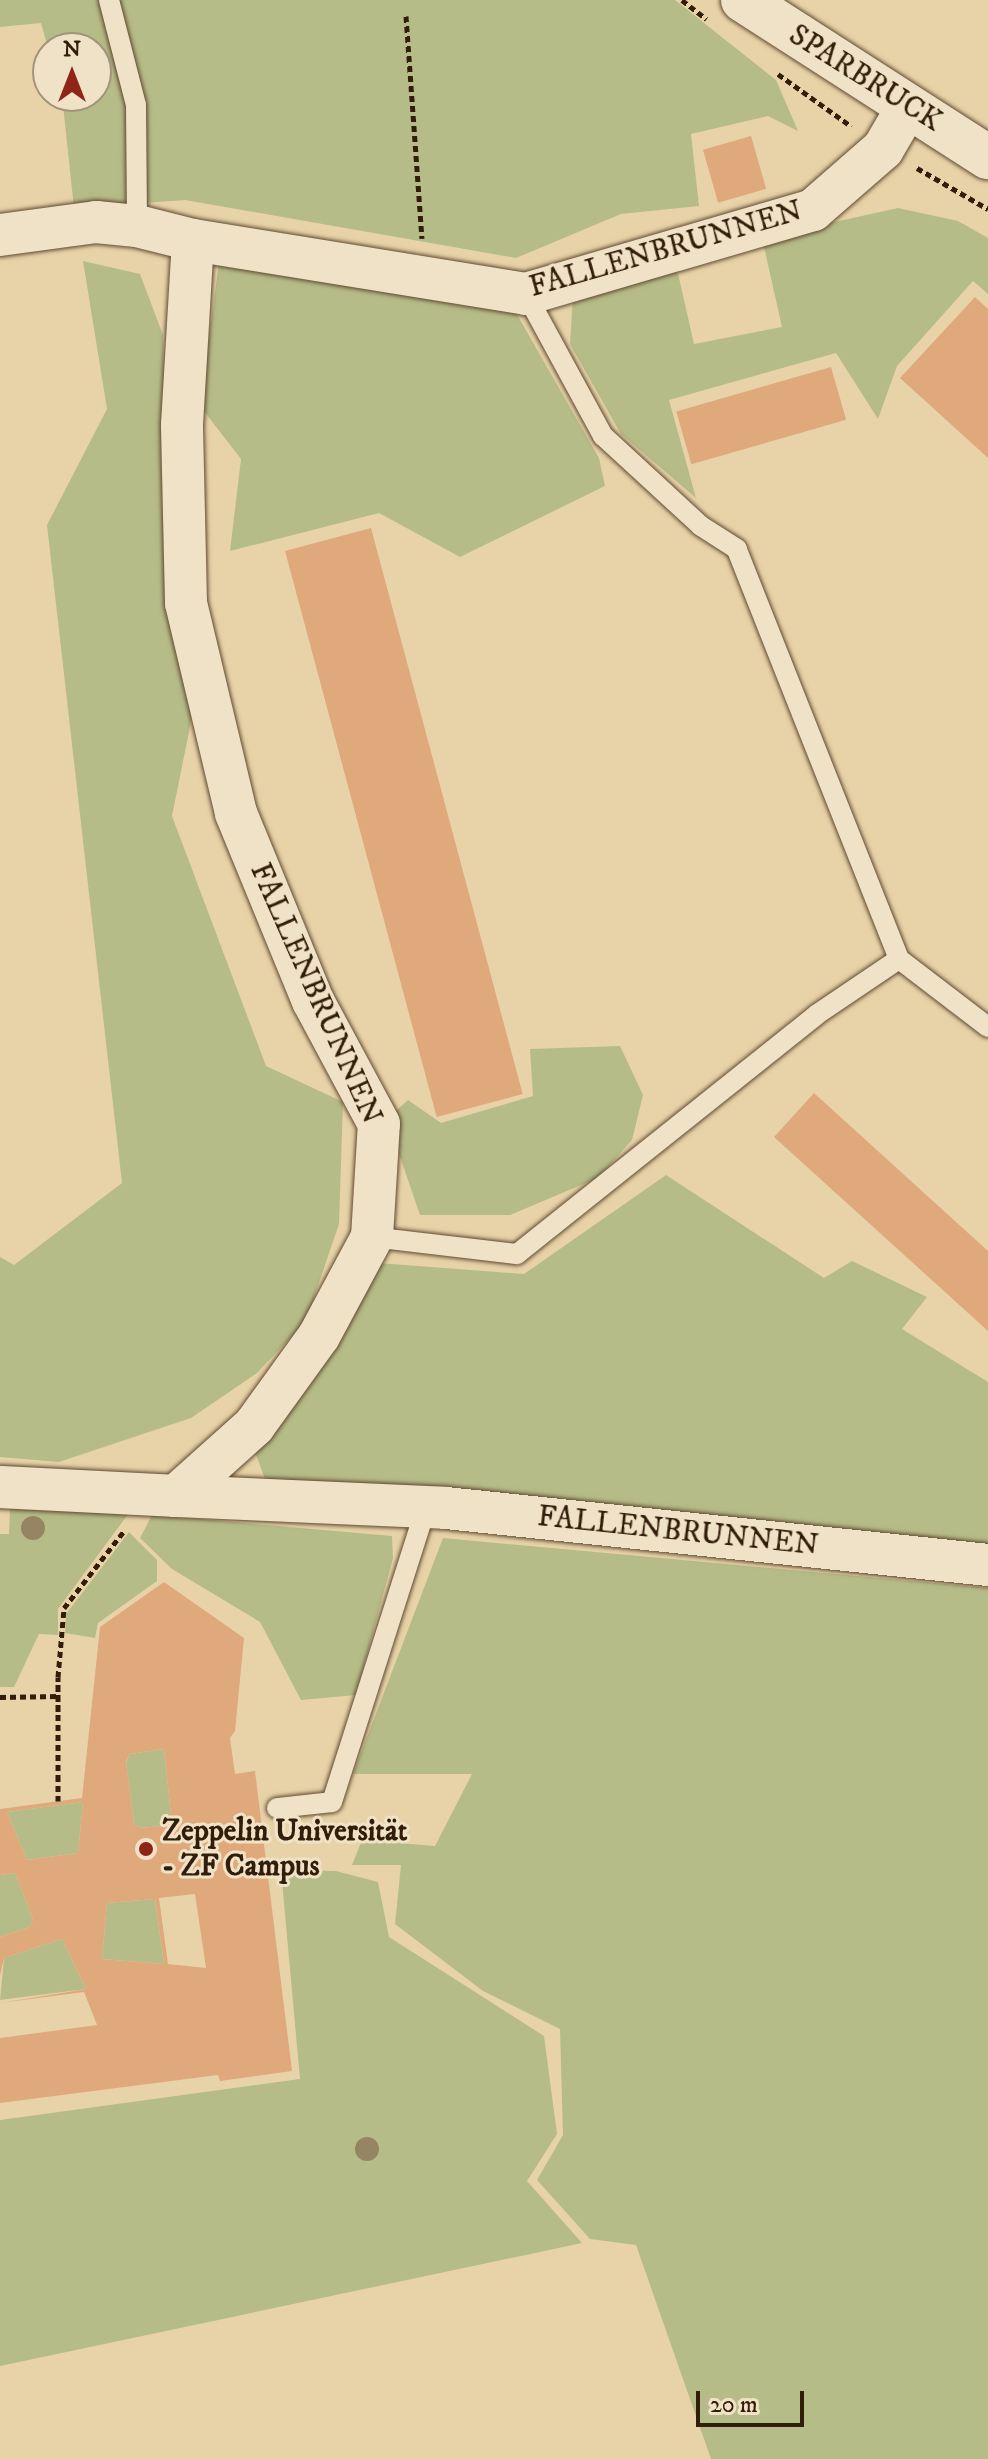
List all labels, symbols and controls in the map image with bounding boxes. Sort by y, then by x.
street label: SPARBRUCK [782,18,948,140]
north arrow [32,32,112,112]
text: N [63,36,81,63]
street label: FALLENBRUNNEN [525,194,807,306]
street label: FALLENBRUNNEN [241,858,389,1130]
street label: FALLENBRUNNEN [536,1499,820,1565]
place label: Zeppelin Universität - ZF Campus [162,1814,407,1884]
marker: Zeppelin Universität - ZF Campus [137,1840,155,1858]
scale bar [700,2375,808,2425]
text: 20 m [710,2390,758,2420]

